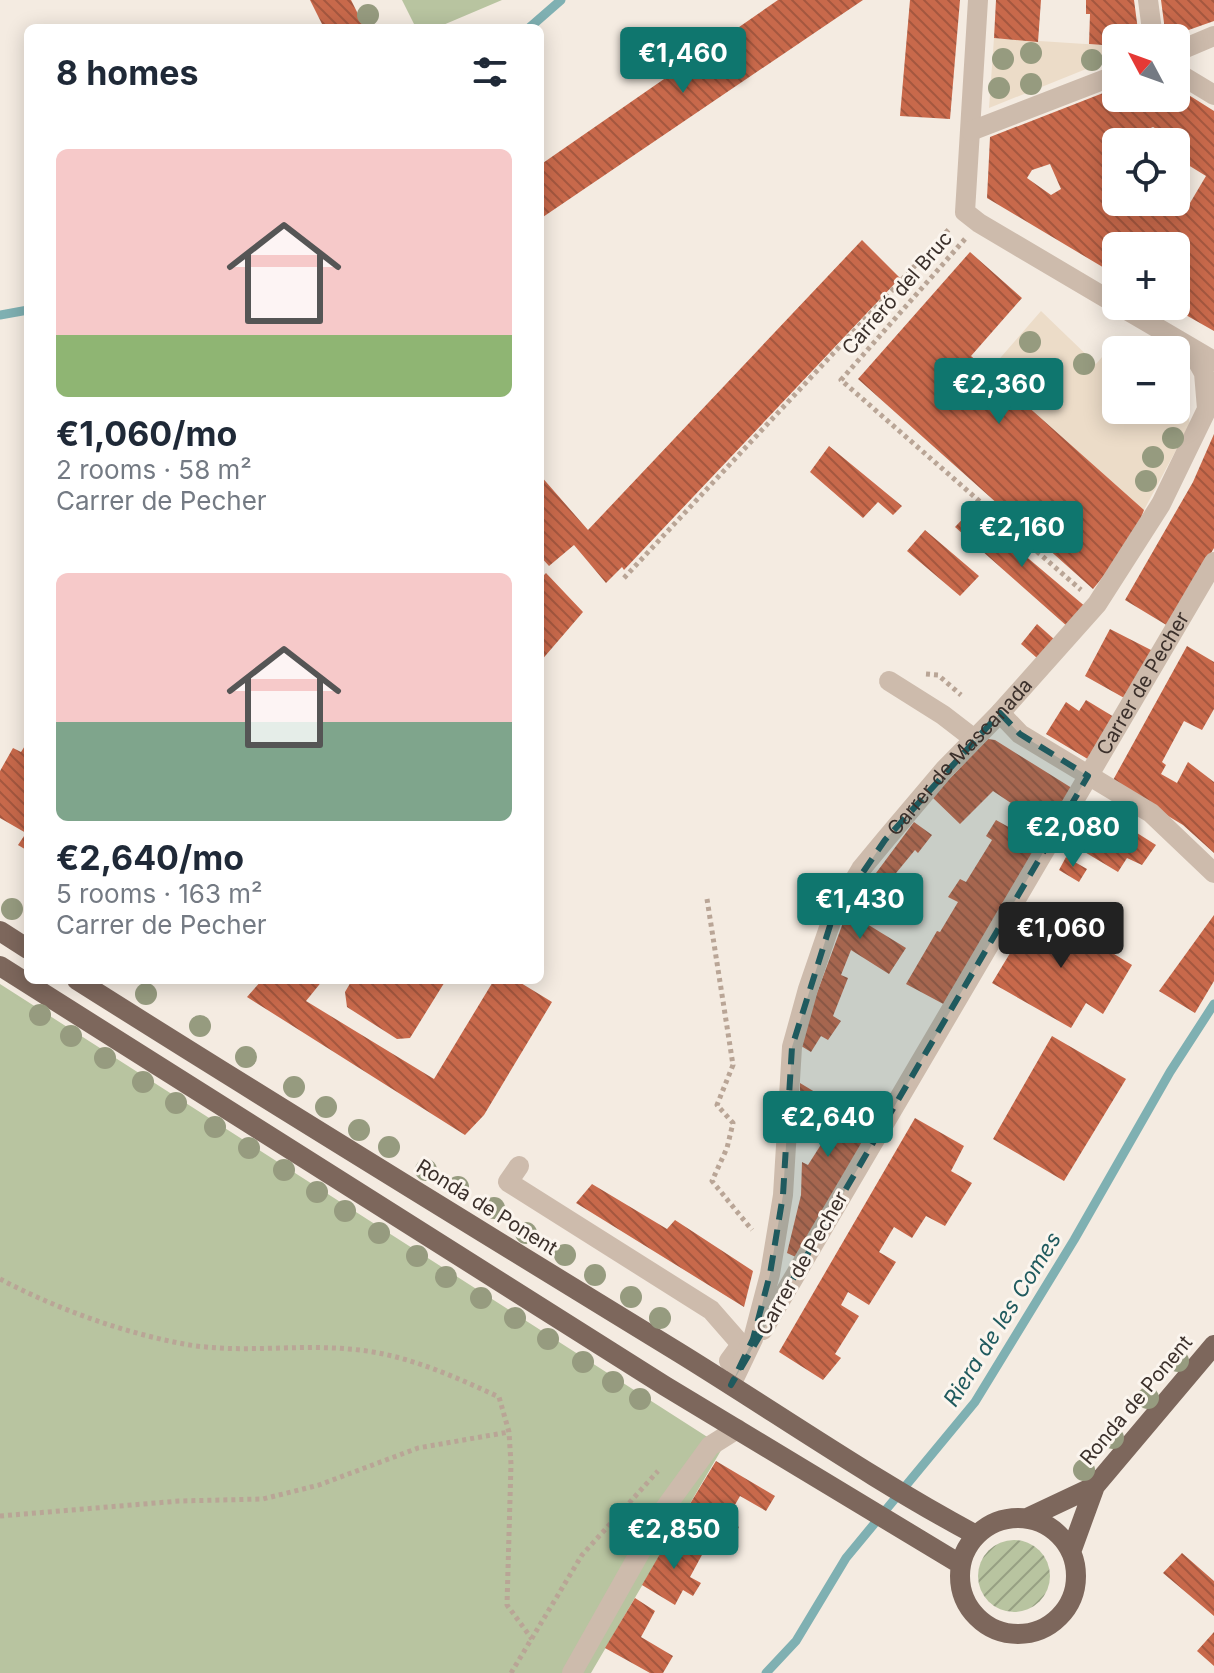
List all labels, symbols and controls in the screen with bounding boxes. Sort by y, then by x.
north arrow [1102,24,1190,112]
map controls [1102,24,1190,424]
pin: €1,460 [618,27,748,95]
text: €1,460 [638,37,728,68]
icon: filters [468,50,512,94]
text: 8 homes [56,52,199,93]
button: locate [1102,128,1190,216]
icon: home [212,201,356,345]
street label: Carreró del Bruc [837,226,957,360]
button: + [1102,232,1190,320]
button: − [1102,336,1190,424]
pin: €2,360 [934,358,1064,426]
text: €2,360 [952,368,1046,399]
text: €1,060/mo [56,413,237,454]
text: 2 rooms · 58 m² [56,454,252,485]
text: Carrer de Pecher [56,485,267,516]
pin: €2,160 [957,501,1087,569]
text: €2,160 [979,511,1065,542]
street label: Carrer de Pecher [1091,607,1194,759]
icon: home [212,625,356,769]
street label: Carrer de Mascanada [882,673,1037,840]
pin: €2,080 [1008,801,1138,869]
text: €2,080 [1026,811,1120,842]
text: €2,640/mo [56,837,244,878]
pin: €1,430 [795,873,925,941]
text: 5 rooms · 163 m² [56,878,263,909]
text: €1,430 [815,883,905,914]
pin: €1,060 [996,902,1126,970]
text: Carrer de Pecher [56,909,267,940]
text: €1,060 [1017,912,1105,943]
pin: €2,640 [763,1091,893,1159]
text: €2,640 [781,1101,875,1132]
street label: Ronda de Ponent [412,1154,562,1260]
street label: Carrer de Pecher [751,1186,853,1339]
water label: Riera de les Comes [938,1227,1066,1411]
street label: Ronda de Ponent [1075,1330,1197,1470]
pin: €2,850 [609,1503,739,1571]
text: €2,850 [627,1513,721,1544]

